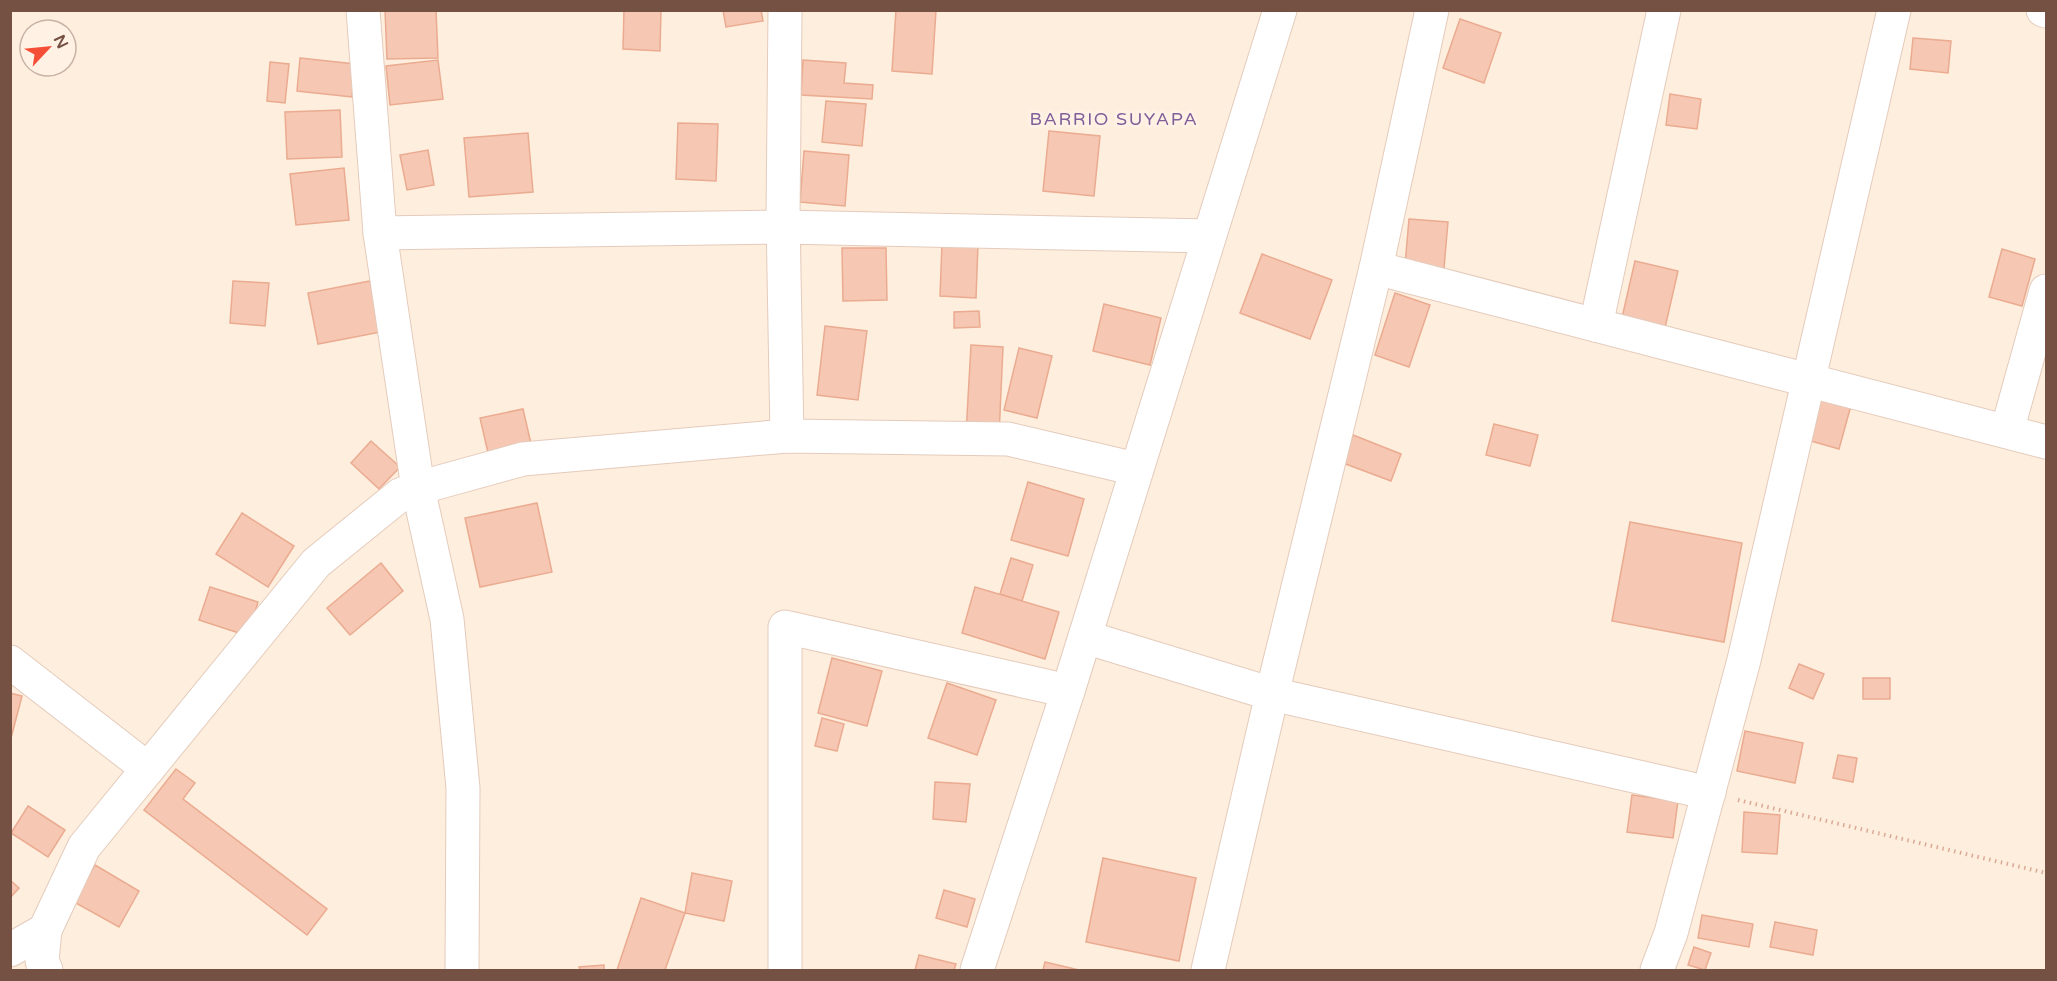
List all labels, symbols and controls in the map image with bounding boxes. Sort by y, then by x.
north arrow [18,18,78,78]
text: N [49,32,72,52]
district label: BARRIO SUYAPA [1030,108,1198,130]

